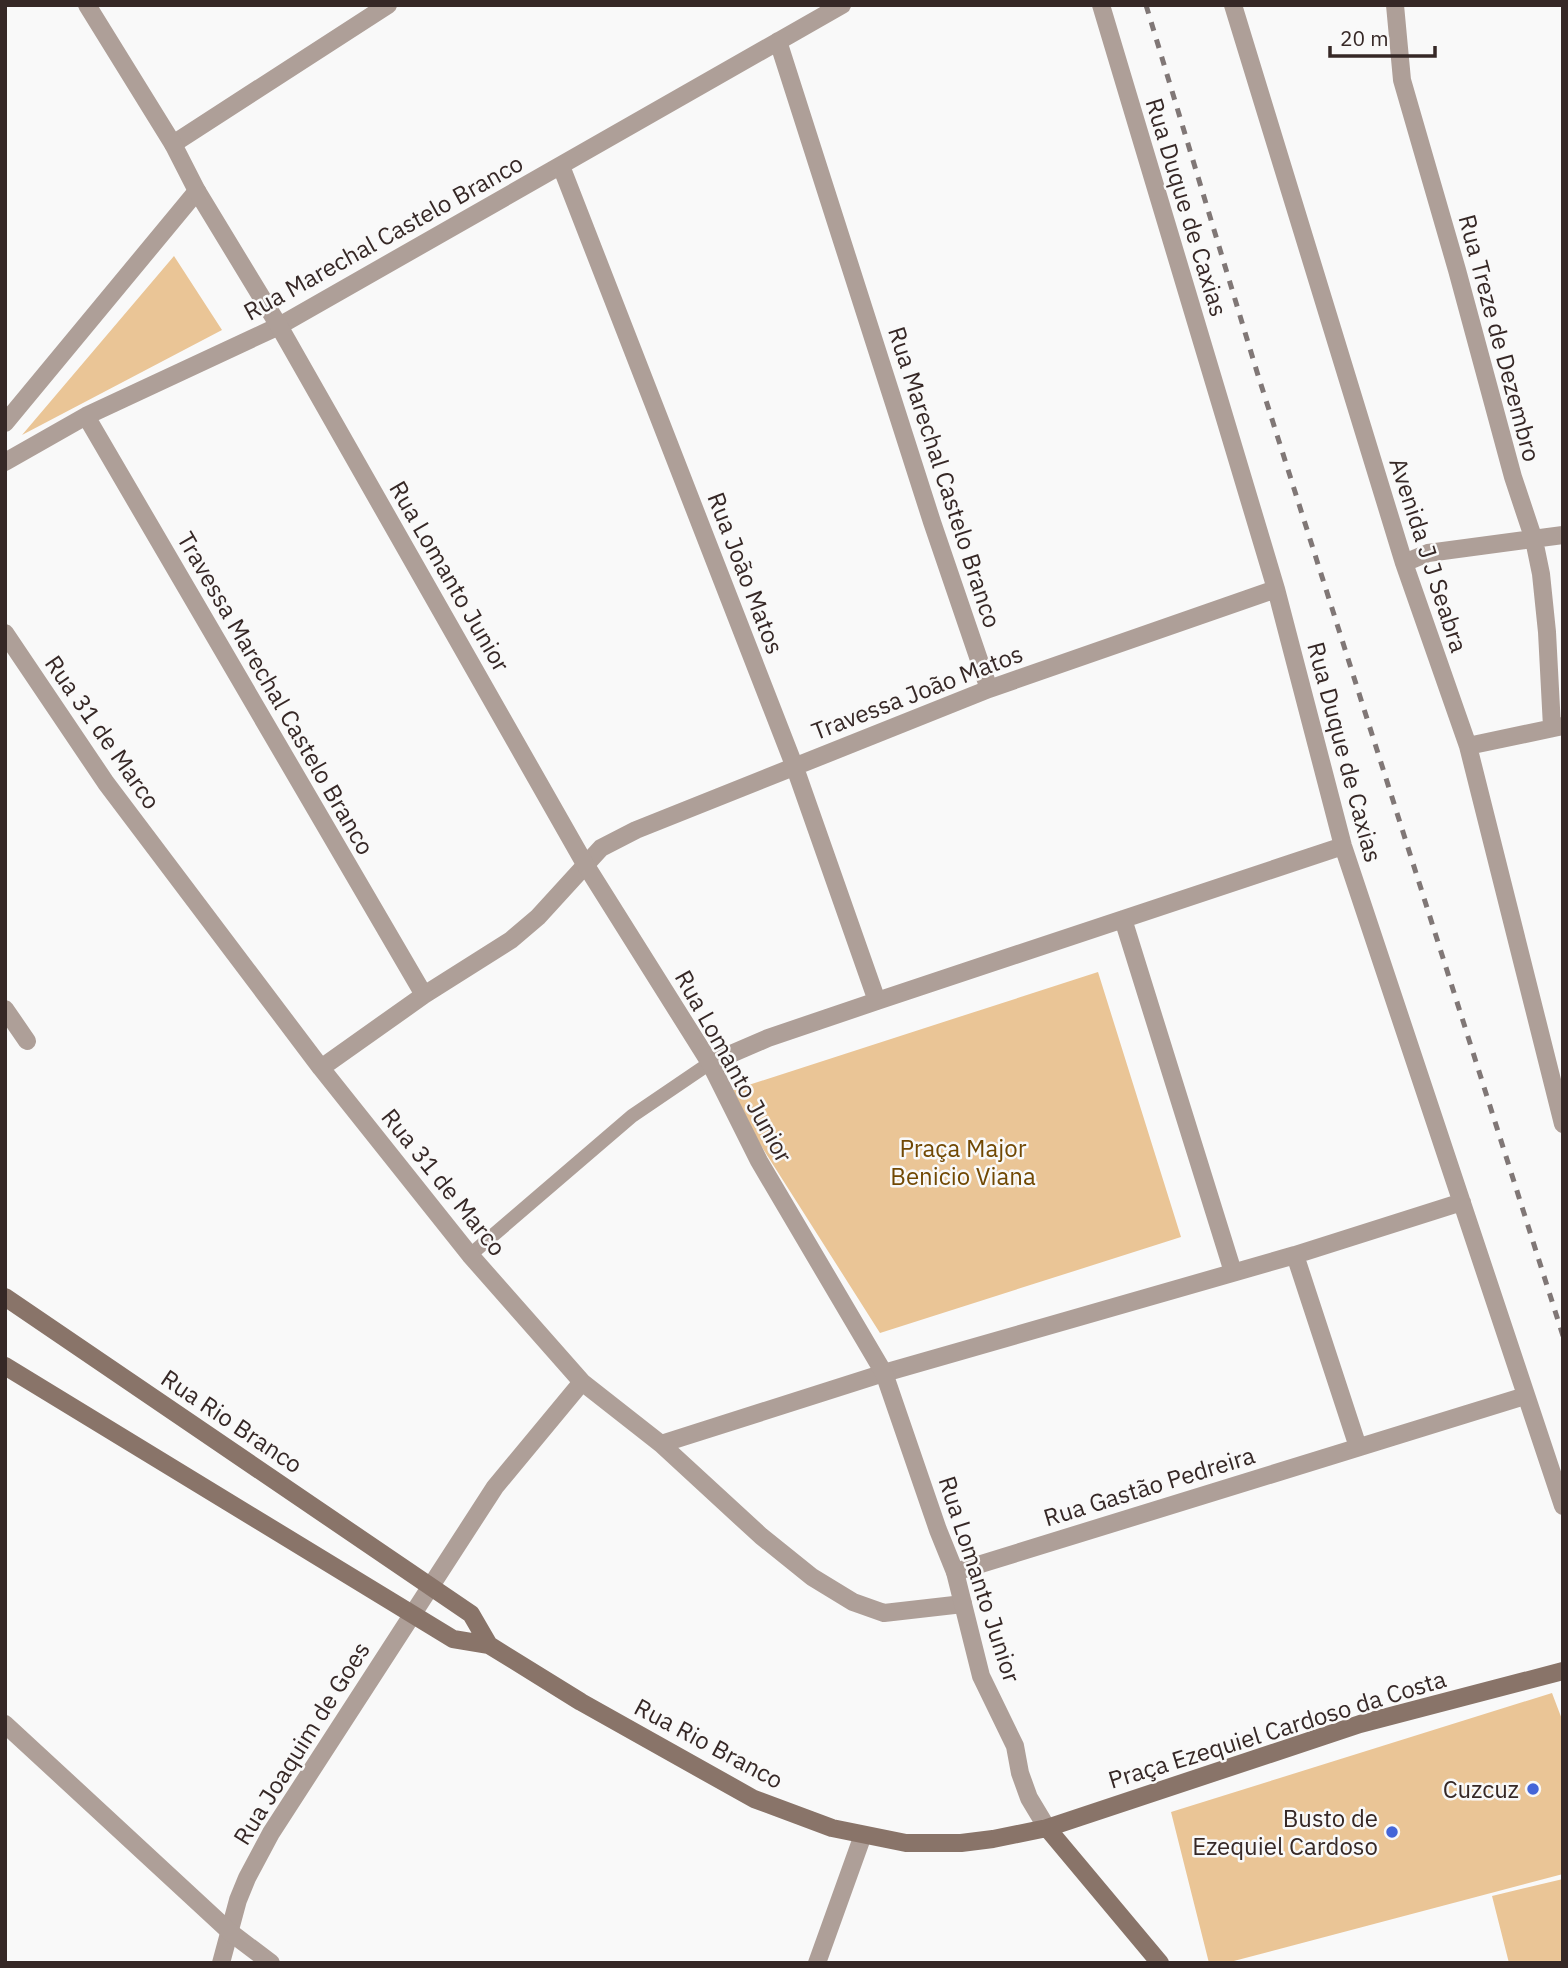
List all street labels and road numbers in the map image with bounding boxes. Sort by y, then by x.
street label: Rua Duque de Caxias [1139,94,1235,320]
street label: Rua Marechal Castelo Branco [238,147,528,327]
street label: Rua Treze de Dezembro [1452,211,1548,465]
street label: Rua Marechal Castelo Branco [881,322,1009,632]
street label: Avenida J J Seabra [1382,454,1476,657]
street label: Rua Lomanto Junior [382,475,518,677]
street label: Rua João Matos [700,488,792,658]
street label: Travessa Marechal Castelo Branco [170,526,382,860]
street label: Travessa João Matos [807,637,1027,747]
street label: Rua Duque de Caxias [1300,638,1390,866]
street label: Rua 31 de Marco [38,649,168,815]
street label: Rua Lomanto Junior [668,964,800,1168]
street label: Rua 31 de Marco [375,1102,513,1262]
street label: Rua Rio Branco [155,1362,309,1480]
street label: Rua Gastão Pedreira [1039,1439,1259,1533]
street label: Rua Lomanto Junior [932,1472,1029,1686]
street label: Rua Joaquim de Goes [225,1635,377,1851]
street label: Praça Ezequiel Cardoso da Costa [1104,1662,1450,1796]
street label: Rua Rio Branco [629,1690,789,1796]

